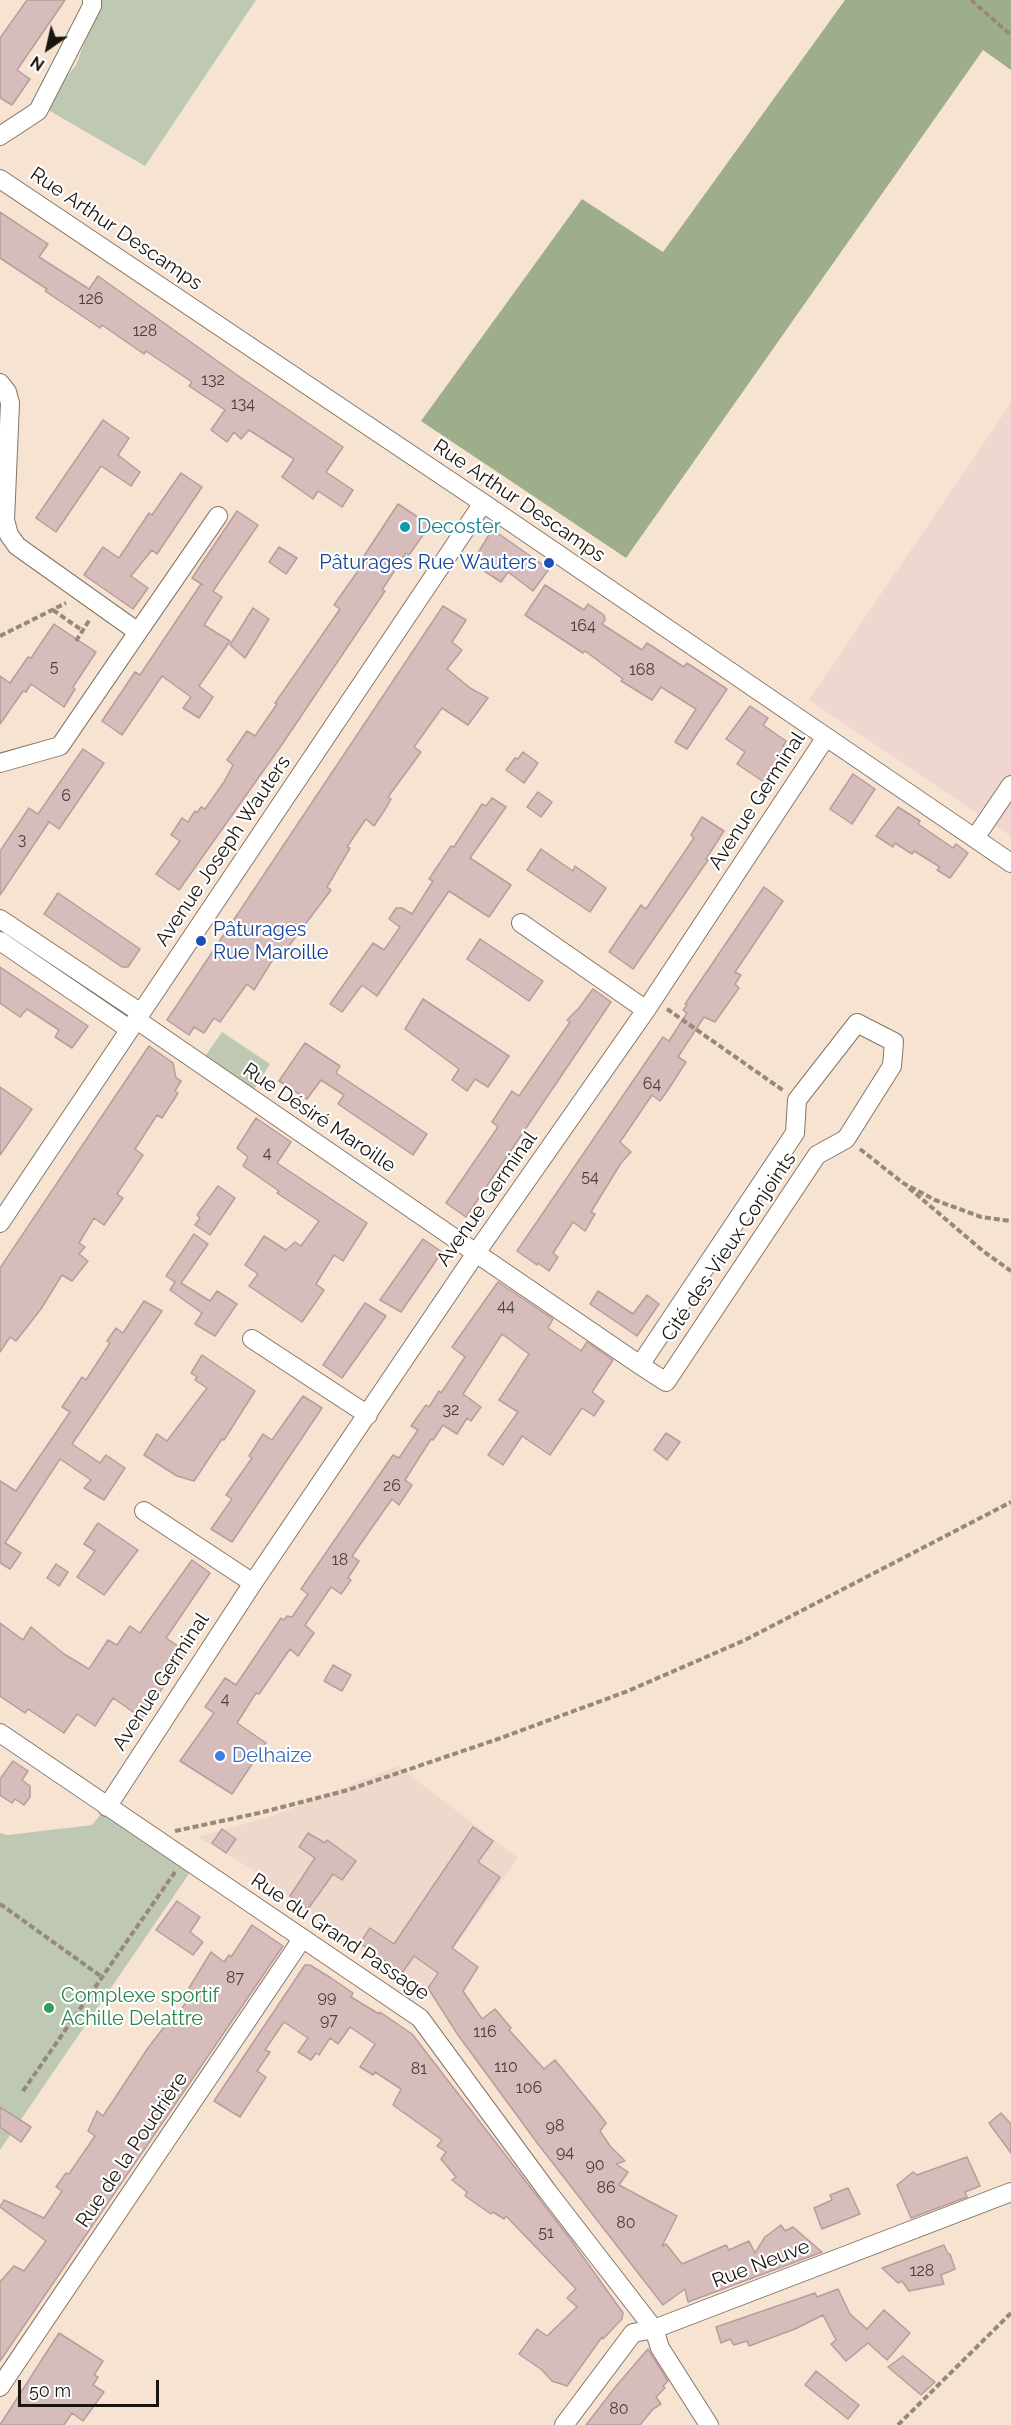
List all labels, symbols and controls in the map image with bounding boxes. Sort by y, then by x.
north arrow [18,18,78,78]
text: N [27,52,48,75]
street label: Rue Arthur Descamps [25,162,207,296]
house number: 126 [79,289,103,309]
house number: 128 [133,321,157,341]
house number: 132 [201,370,225,390]
house number: 134 [231,394,255,414]
street label: Rue Arthur Descamps [428,434,610,568]
place label: Decoster [417,515,501,539]
marker: Decoster [398,520,412,534]
place label: Pâturages Rue Wauters [319,551,537,575]
marker: Pâturages Rue Wauters [542,556,556,570]
house number: 164 [570,616,596,636]
house number: 5 [50,657,58,677]
house number: 168 [629,660,655,680]
street label: Avenue Germinal [704,728,810,874]
street label: Avenue Joseph Wauters [150,751,296,951]
house number: 6 [61,786,71,806]
house number: 3 [18,830,26,850]
place label: Pâturages Rue Maroille [213,918,329,965]
marker: Pâturages Rue Maroille [194,934,208,948]
street label: Rue Désiré Maroille [238,1058,400,1178]
house number: 64 [643,1074,661,1094]
street label: Avenue Germinal [432,1127,542,1271]
house number: 4 [263,1143,271,1163]
street label: Cité des Vieux Conjoints [657,1148,801,1346]
house number: 54 [581,1167,599,1187]
house number: 44 [497,1296,515,1316]
house number: 32 [443,1400,459,1420]
house number: 26 [383,1476,401,1496]
house number: 18 [332,1550,348,1570]
street label: Avenue Germinal [108,1609,214,1755]
house number: 4 [221,1689,229,1709]
place label: Delhaize [232,1744,312,1768]
marker: Delhaize [213,1749,227,1763]
street label: Rue du Grand Passage [246,1868,434,2006]
house number: 87 [226,1968,244,1988]
place label: Complexe sportif Achille Delattre [61,1984,219,2031]
house number: 99 [318,1987,336,2007]
marker: Complexe sportif Achille Delattre [42,2001,56,2015]
house number: 97 [320,2010,338,2030]
house number: 116 [473,2022,497,2042]
house number: 110 [494,2057,518,2077]
house number: 81 [411,2059,427,2079]
street label: Rue de la Poudrière [71,2068,193,2232]
house number: 106 [516,2078,542,2098]
house number: 98 [546,2116,564,2136]
house number: 94 [556,2142,574,2162]
house number: 90 [585,2155,605,2175]
house number: 86 [596,2178,616,2198]
house number: 80 [616,2213,636,2233]
house number: 51 [538,2223,554,2243]
street label: Rue Neuve [709,2234,813,2294]
house number: 128 [910,2261,934,2281]
scale bar [21,2368,162,2406]
text: 50 m [29,2380,71,2401]
house number: 80 [609,2399,629,2419]

